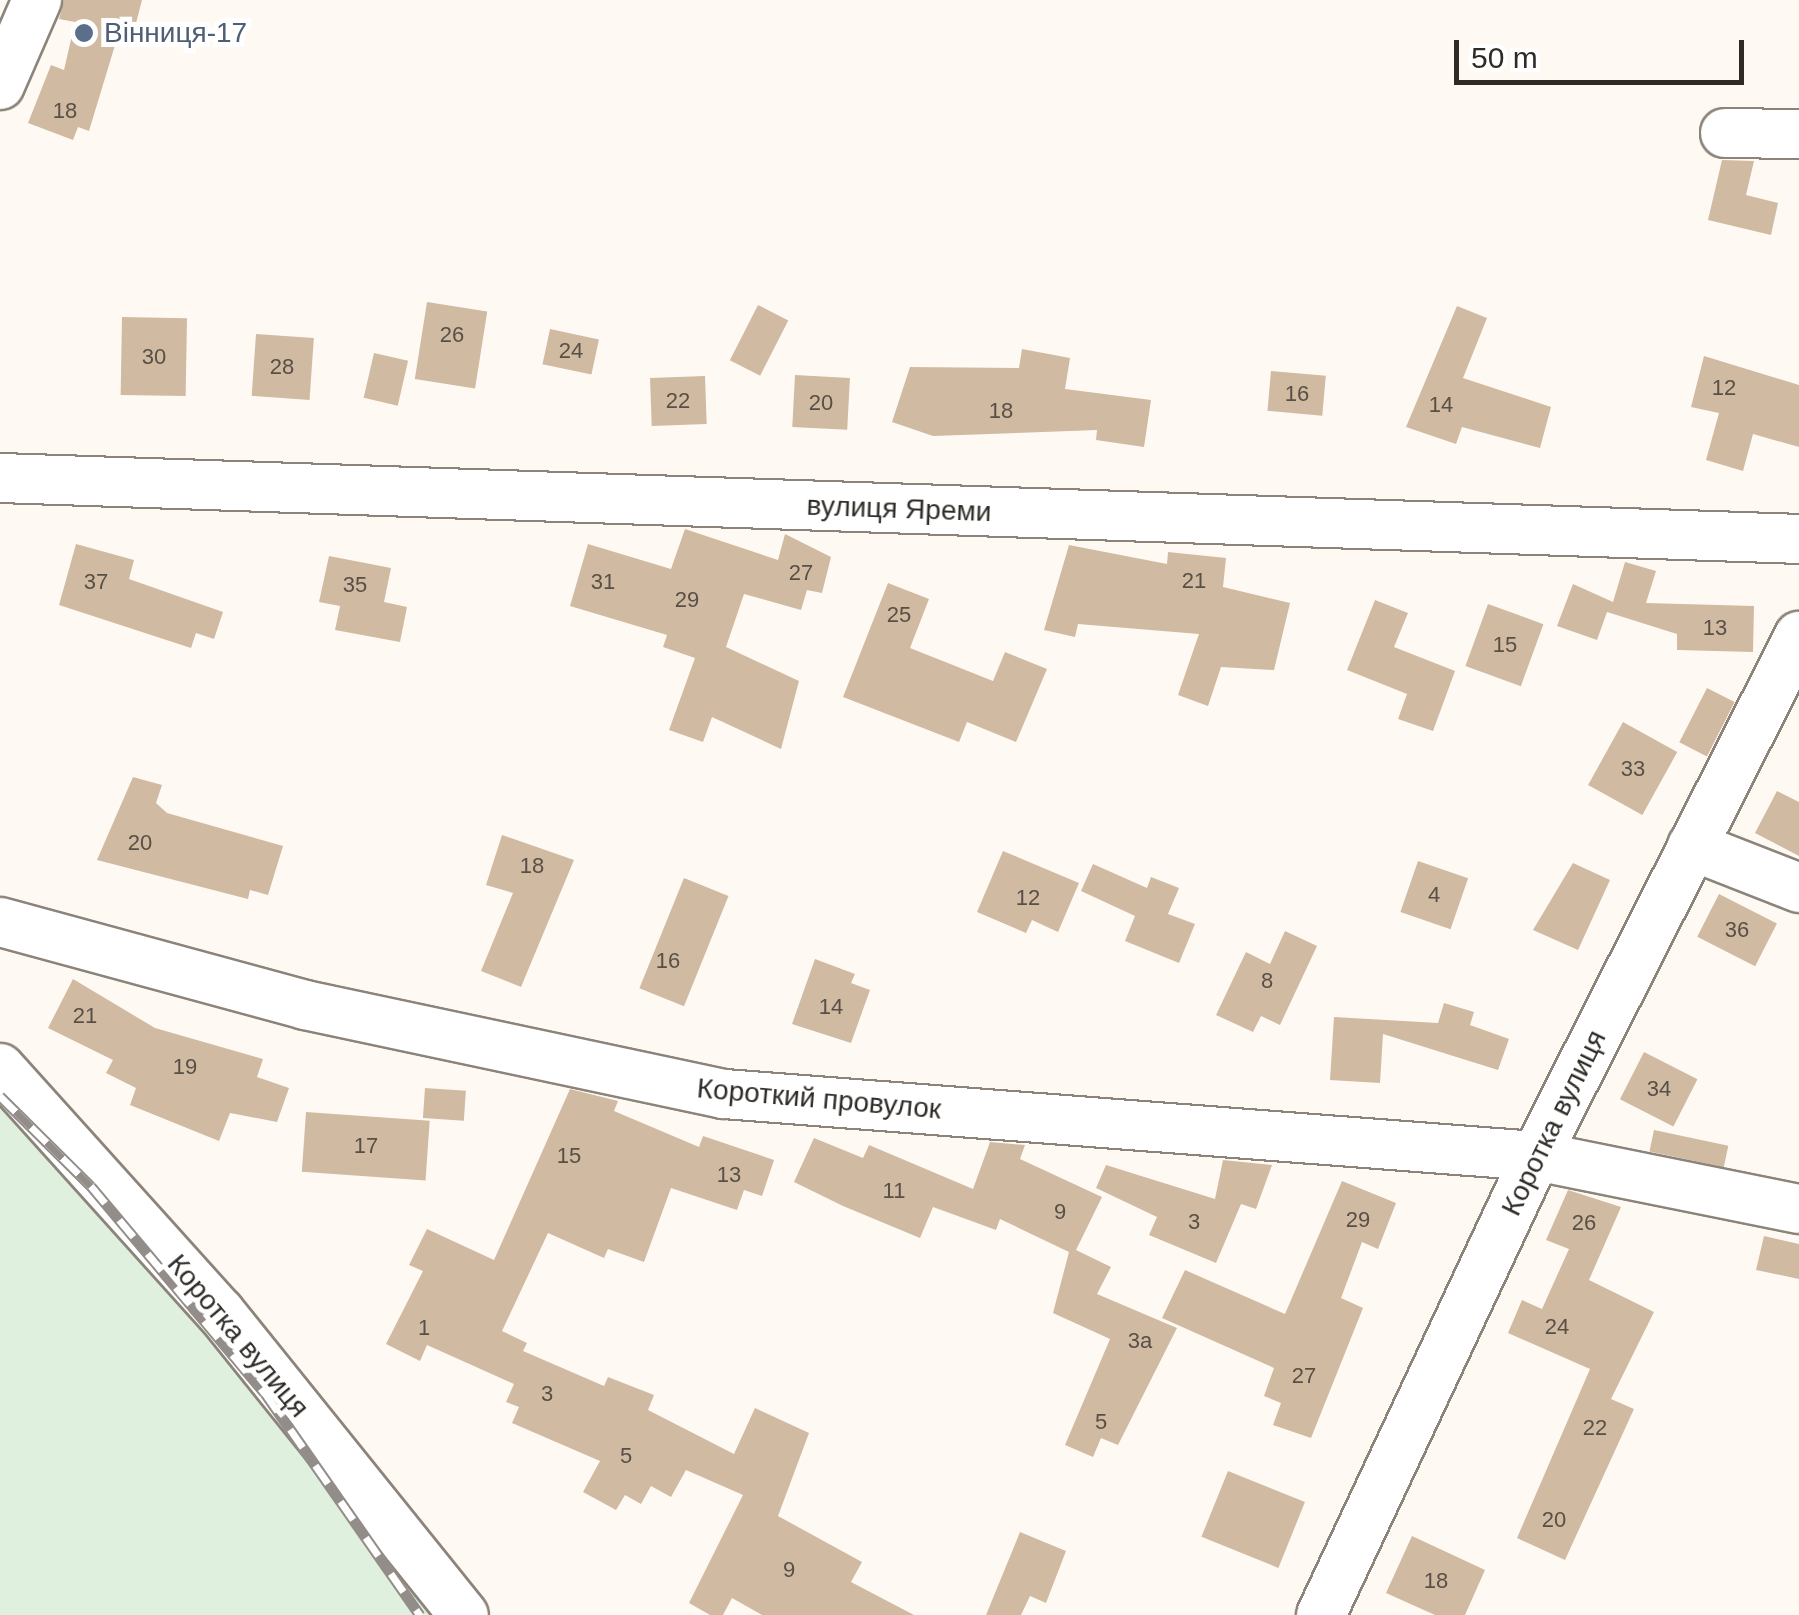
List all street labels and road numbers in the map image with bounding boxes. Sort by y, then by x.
street label: вулиця Яреми [806,489,992,529]
street label: Коротка вулиця [1495,1025,1613,1221]
street label: Короткий провулок [696,1072,942,1126]
street label: Коротка вулиця [160,1248,316,1424]

